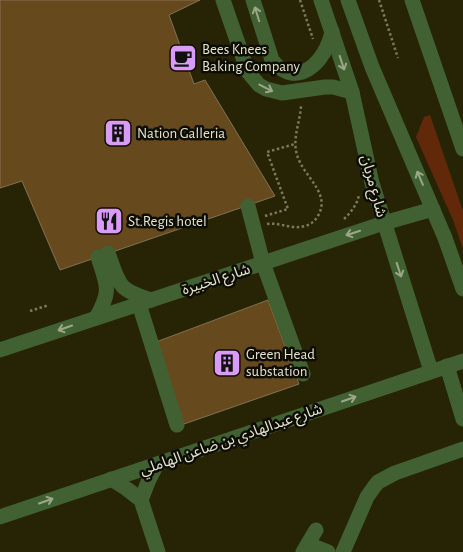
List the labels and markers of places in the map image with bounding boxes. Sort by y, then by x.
place label: Bees Knees Baking Company [202,42,301,74]
cafe icon: Bees Knees Baking Company [168,43,198,73]
building icon: Nation Galleria [103,118,133,148]
place label: Nation Galleria [137,126,225,141]
restaurant icon: St.Regis hotel [94,206,124,236]
place label: St.Regis hotel [128,214,207,229]
place label: Green Head substation [246,347,315,379]
building icon: Green Head substation [212,348,242,378]

